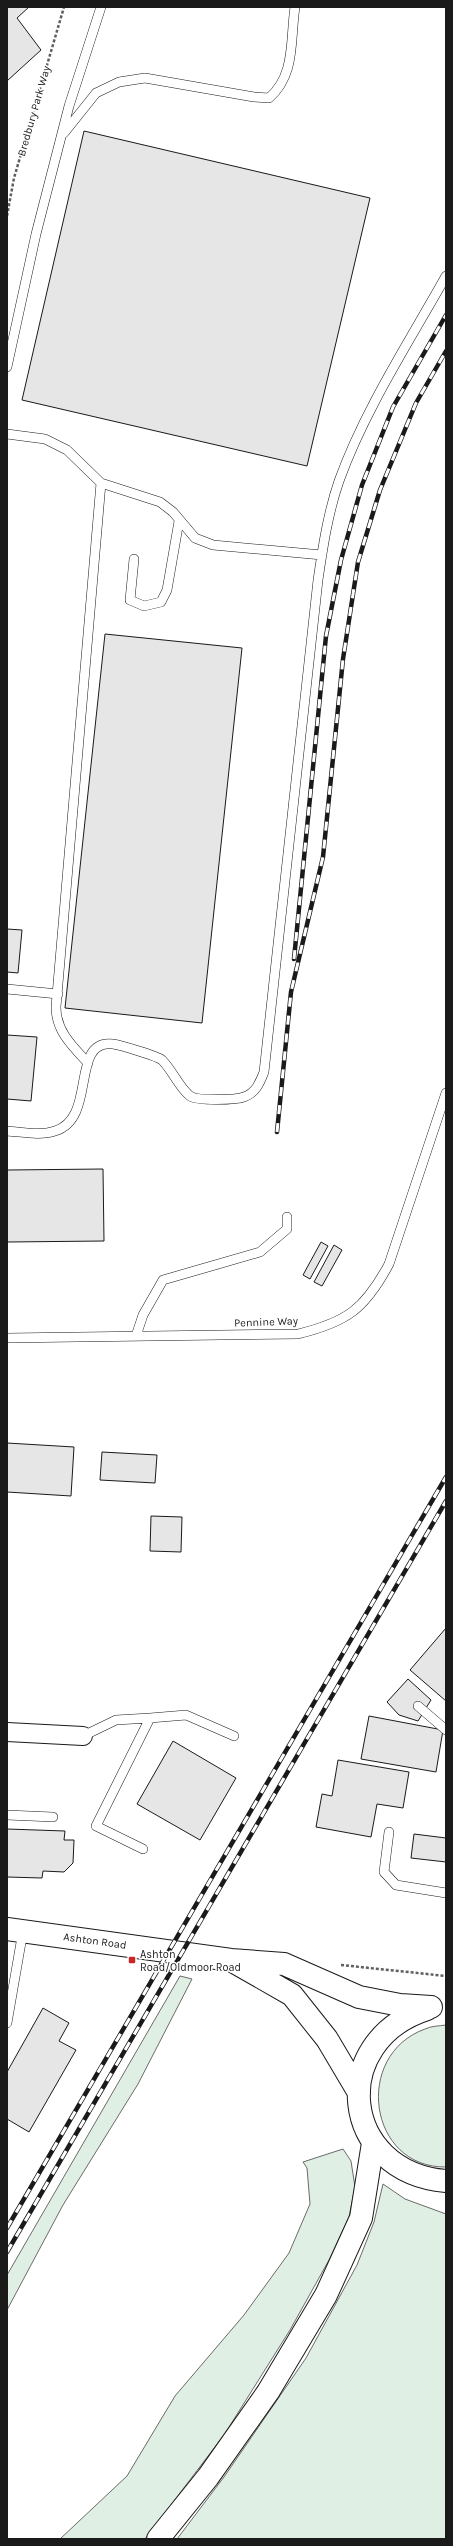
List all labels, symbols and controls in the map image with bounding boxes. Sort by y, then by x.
street label: Bredbury Park Way [15,64,53,158]
street label: Pennine Way [234,1314,298,1330]
street label: Ashton Road [63,1930,127,1952]
place label: Ashton Road/Oldmoor Road [140,1948,241,1974]
marker: Ashton Road/Oldmoor Road [127,1955,137,1965]

